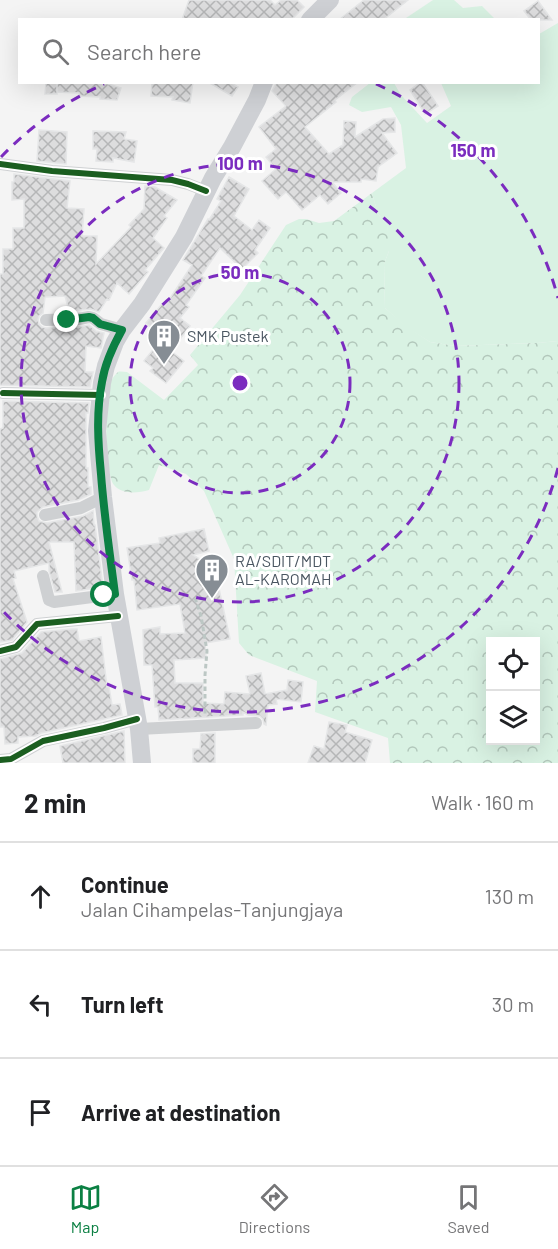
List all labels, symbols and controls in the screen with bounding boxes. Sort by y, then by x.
search box [18,18,540,84]
icon: search [39,35,72,68]
text: Search here [87,38,201,64]
text: 150 m [451,139,495,161]
text: 100 m [217,152,263,174]
text: 50 m [221,261,259,283]
route end [53,306,79,332]
building icon: SMK Pustek [146,318,182,365]
place label: SMK Pustek [187,326,269,345]
centre of rings [230,373,250,393]
place label: RA/SDIT/MDT AL-KAROMAH [235,551,331,588]
building icon: RA/SDIT/MDT AL-KAROMAH [194,552,230,599]
route start [90,581,116,607]
map controls [486,637,540,745]
button: locate [486,637,540,691]
button: layers [486,691,540,745]
text: 2 min [24,787,86,818]
text: Walk · 160 m [431,790,534,814]
text: Continue [81,871,169,897]
icon: ahead [24,880,57,913]
text: 130 m [485,884,534,908]
text: Jalan Cihampelas-Tanjungjaya [81,897,343,921]
icon: left [24,988,57,1021]
text: Turn left [81,991,164,1017]
text: 30 m [492,992,534,1016]
icon: arrive [24,1096,57,1129]
text: Arrive at destination [81,1099,280,1125]
tab: Map [69,1181,102,1236]
tab: Directions [239,1181,310,1236]
tab: Saved [447,1181,489,1236]

